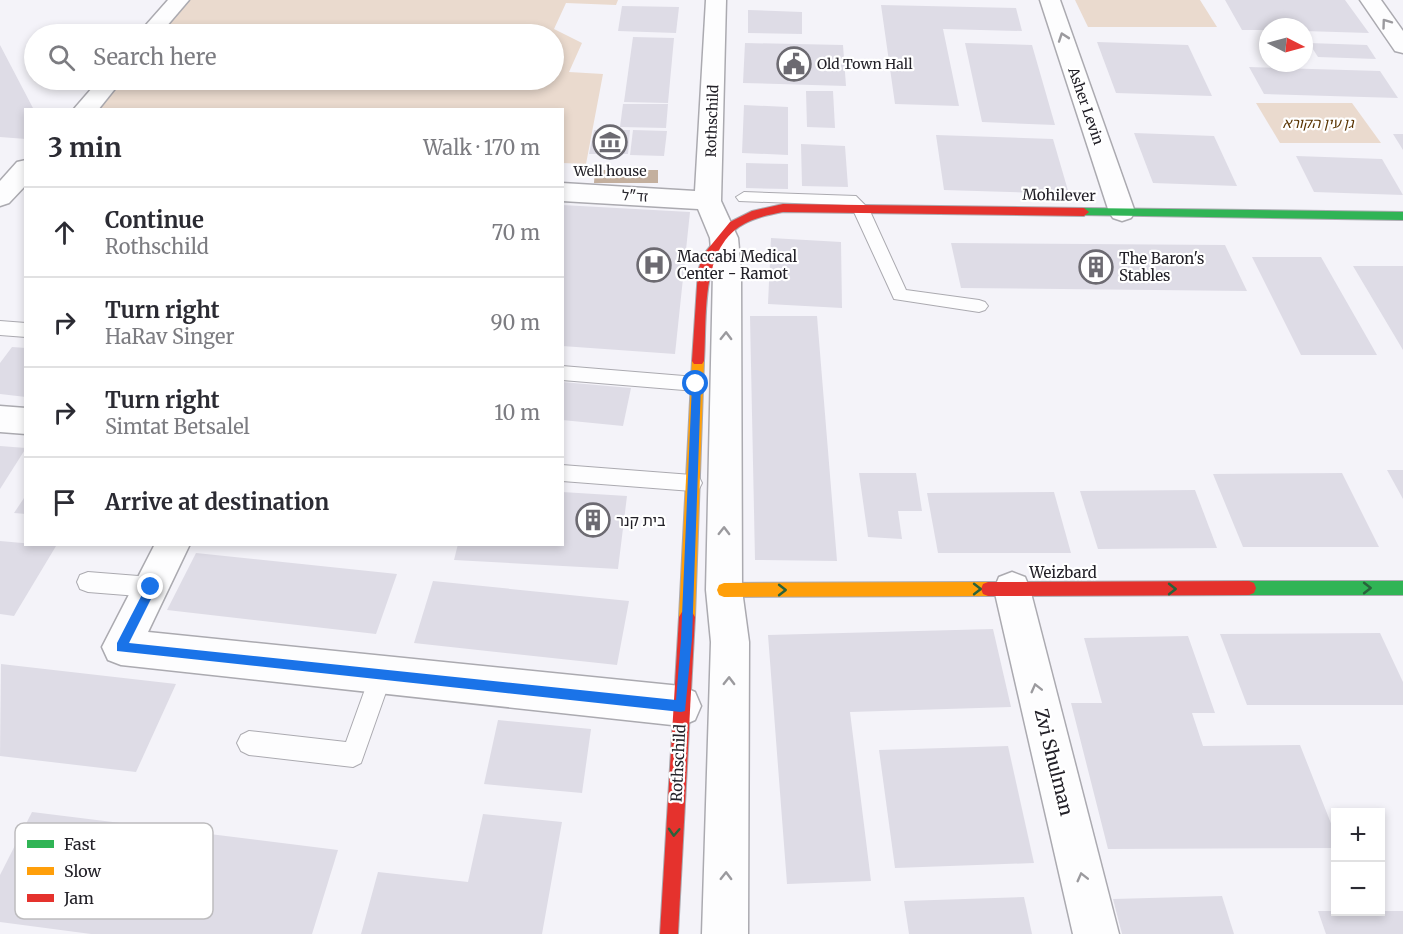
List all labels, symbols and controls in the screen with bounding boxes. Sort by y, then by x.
north arrow [1259,18,1313,72]
one-way arrow [1383,18,1394,29]
search box [24,24,564,90]
one-way arrow [1058,33,1070,43]
icon: search [45,41,78,74]
text: Search here [93,43,216,71]
public building icon: Old Town Hall [776,46,812,82]
place label: Old Town Hall [817,55,913,73]
street label: Asher Levin [1064,64,1108,147]
street label: Rothschild [702,84,722,158]
park label: גן עין הקורא [1283,114,1355,132]
museum icon: Well house [592,124,628,160]
text: 3 min [48,131,122,164]
text: Walk · 170 m [423,135,540,160]
place label: Well house [572,162,647,180]
street label: Mohilever [1022,185,1096,205]
street label: זד"ל [621,186,649,206]
text: Continue [105,206,204,234]
icon: ahead [48,216,81,249]
text: 70 m [492,220,540,245]
text: Rothschild [105,234,209,259]
hospital icon: Maccabi Medical Center - Ramot [636,247,672,283]
place label: Maccabi Medical Center - Ramot [677,247,798,283]
building icon: The Baron's Stables [1078,249,1114,285]
place label: The Baron's Stables [1119,249,1204,285]
text: Turn right [105,296,219,324]
icon: right [48,306,81,339]
text: 90 m [490,310,540,335]
text: HaRav Singer [105,324,235,349]
one-way arrow [720,332,733,341]
route start [682,370,708,396]
text: Turn right [105,386,219,414]
icon: right [48,396,81,429]
text: 10 m [494,400,540,425]
text: Simtat Betsalel [105,414,250,439]
icon: arrive [48,486,81,519]
text: Arrive at destination [105,488,329,516]
building icon: בית קנר [575,502,611,538]
place label: בית קנר [616,511,666,530]
one-way arrow [718,527,730,536]
street label: Weizbard [1028,563,1097,582]
route end [137,573,163,599]
one-way arrow [1168,582,1177,595]
one-way arrow [1363,582,1372,594]
one-way arrow [973,583,982,595]
one-way arrow [778,584,787,596]
one-way arrow [723,676,735,685]
one-way arrow [1030,683,1043,693]
street label: Zvi Shulman [1030,706,1078,818]
street label: Rothschild [666,724,690,802]
map controls [1331,808,1385,916]
button: + [1331,808,1385,862]
legend [15,823,213,919]
one-way arrow [668,828,681,837]
text: Fast [64,834,97,854]
text: Slow [64,861,102,881]
button: − [1331,862,1385,916]
one-way arrow [720,871,732,880]
one-way arrow [1076,872,1089,882]
text: Jam [63,888,94,908]

